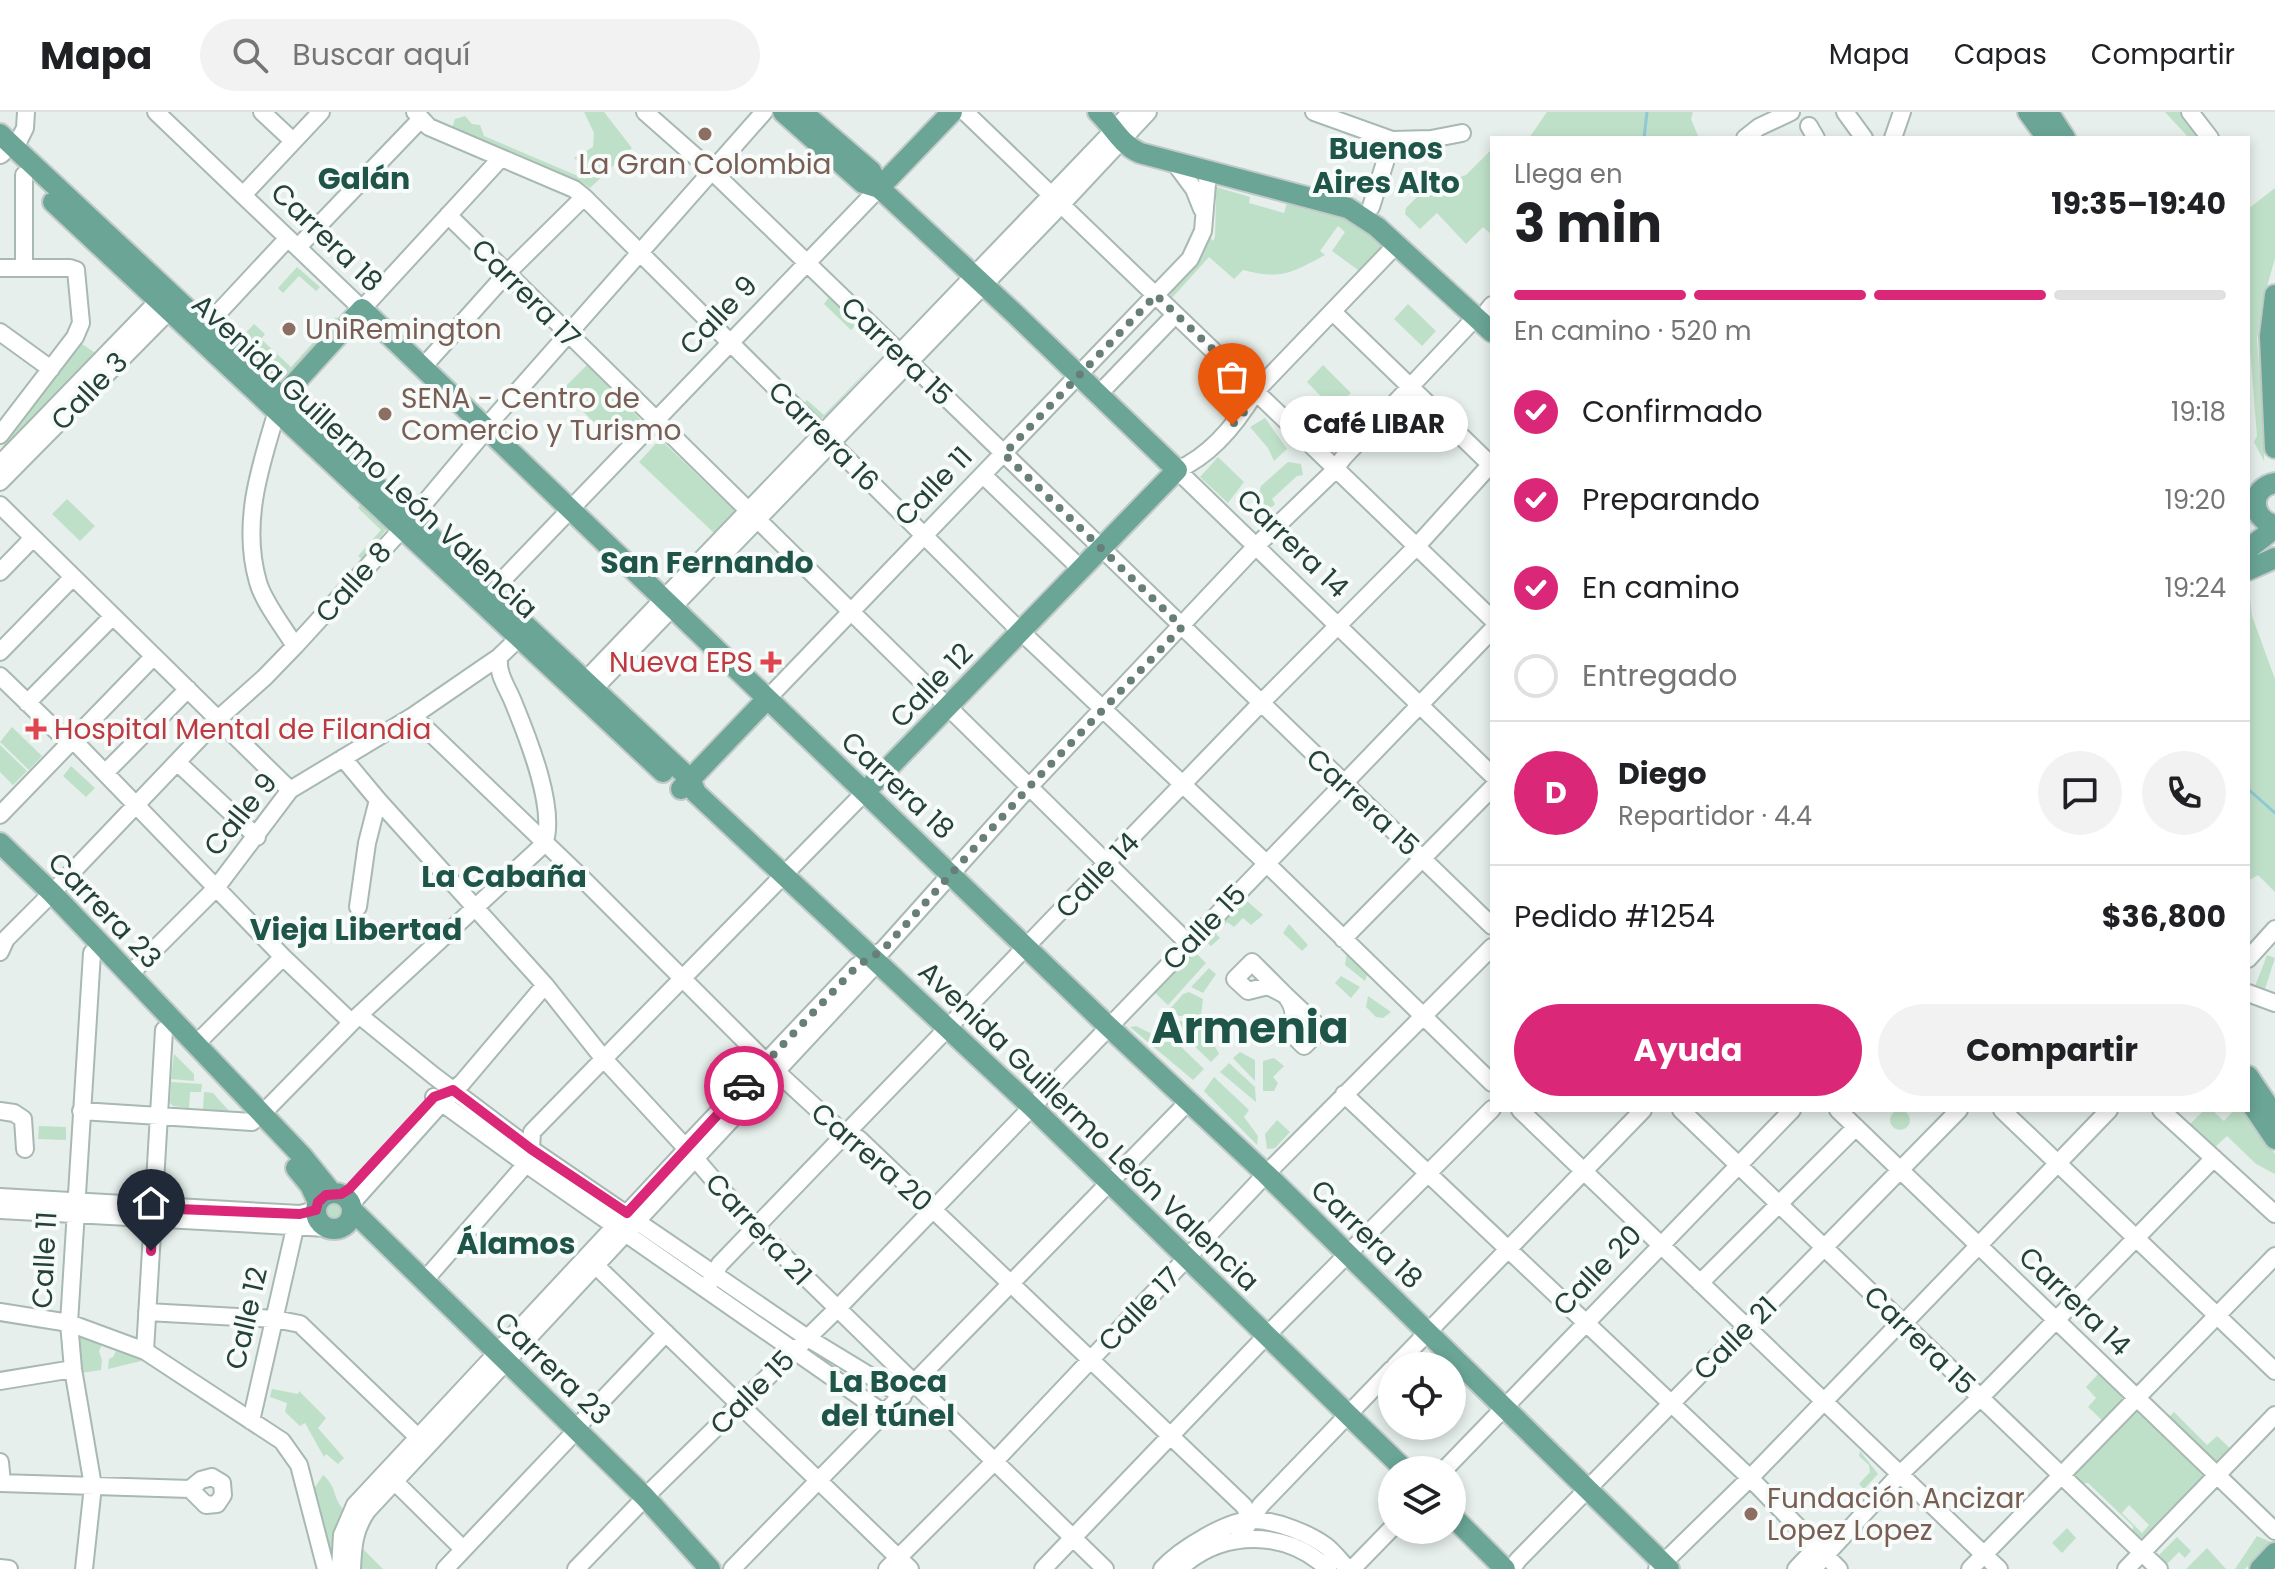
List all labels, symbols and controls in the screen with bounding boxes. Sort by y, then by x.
search box [200,19,760,91]
text: Mapa [40,29,152,82]
icon: search [228,33,272,77]
text: Buscar aquí [292,33,470,76]
text: Mapa [1829,35,1910,74]
text: Capas [1954,35,2047,74]
text: Compartir [2091,35,2235,74]
marker: La Gran Colombia [696,125,714,143]
district label: Buenos Aires Alto [1312,127,1460,204]
place label: La Gran Colombia [579,145,831,184]
text: Llega en [1514,156,1623,192]
district label: Galán [318,157,410,200]
street label: Carrera 18 [262,174,391,301]
text: 19:35–19:40 [2051,182,2226,225]
text: 3 min [1514,187,1662,260]
street label: Carrera 17 [462,230,589,357]
street label: Calle 9 [671,267,766,364]
street label: Avenida Guillermo León Valencia [183,285,546,628]
street label: Carrera 15 [832,288,961,415]
place label: UniRemington [305,310,502,349]
text: En camino · 520 m [1514,313,1751,349]
marker: UniRemington [280,320,298,338]
street label: Calle 3 [42,343,137,439]
pin [1198,343,1266,425]
icon: bag [1210,355,1254,399]
street label: Carrera 16 [760,372,888,500]
place label: SENA - Centro de Comercio y Turismo [401,379,681,450]
icon: check [1514,390,1558,434]
text: Confirmado [1582,390,1763,433]
text: 19:18 [2171,394,2226,430]
callout: Café LIBAR [1280,397,1468,453]
marker: SENA - Centro de Comercio y Turismo [376,405,394,423]
text: Café LIBAR [1303,406,1445,442]
street label: Calle 11 [886,438,981,535]
icon: check [1514,478,1558,522]
text: Preparando [1582,478,1760,521]
street label: Carrera 14 [1228,480,1357,607]
text: 19:20 [2164,482,2226,518]
street label: Calle 8 [306,533,400,631]
district label: San Fernando [600,541,814,584]
icon: check [1514,566,1558,610]
text: En camino [1582,566,1740,609]
text: 19:24 [2164,570,2226,606]
street label: Calle 12 [881,634,982,736]
place label: Nueva EPS [609,643,753,682]
marker: Nueva EPS [760,651,782,673]
text: Entregado [1582,654,1737,697]
place label: Hospital Mental de Filandia [54,710,431,749]
marker: Hospital Mental de Filandia [25,718,47,740]
street label: Carrera 18 [832,723,963,848]
street label: Carrera 15 [1297,740,1428,865]
button: chat [2038,751,2122,835]
button: phone [2142,751,2226,835]
text: Diego [1618,752,1707,795]
street label: Calle 9 [195,764,286,864]
text: D [1545,771,1567,814]
text: Repartidor · 4.4 [1618,798,1812,834]
street label: Calle 14 [1047,824,1148,927]
street label: Carrera 23 [39,843,170,977]
district label: La Cabaña [421,855,587,898]
street label: Calle 15 [1154,876,1255,979]
text: Pedido #1254 [1514,895,1715,938]
text: $36,800 [2102,895,2226,938]
district label: Vieja Libertad [250,908,462,951]
street label: Avenida Guillermo León Valencia [910,953,1268,1300]
district label: Armenia [1151,997,1349,1058]
button: Ayuda [1514,1004,1862,1096]
button: Compartir [1878,1004,2226,1096]
courier [704,1046,784,1126]
icon: car [722,1064,766,1108]
street label: Carrera 20 [803,1094,941,1221]
street label: Carrera 21 [696,1165,821,1294]
pin [117,1169,185,1251]
street label: Carrera 18 [1302,1171,1431,1298]
icon: home [129,1181,173,1225]
street label: Calle 11 [22,1211,67,1310]
street label: Calle 20 [1544,1216,1651,1324]
district label: Álamos [457,1222,575,1265]
street label: Carrera 14 [2010,1238,2139,1365]
street label: Calle 17 [1089,1259,1189,1360]
street label: Calle 12 [216,1263,277,1373]
street label: Carrera 15 [1855,1277,1984,1404]
street label: Calle 21 [1685,1288,1786,1389]
street label: Carrera 23 [486,1303,620,1434]
street label: Calle 15 [701,1341,804,1444]
map controls [1378,1352,1466,1544]
button: locate [1378,1352,1466,1440]
district label: La Boca del túnel [821,1360,955,1437]
button: layers [1378,1456,1466,1544]
place label: Fundación Ancizar Lopez Lopez [1767,1479,2025,1550]
marker: Fundación Ancizar Lopez Lopez [1742,1505,1760,1523]

